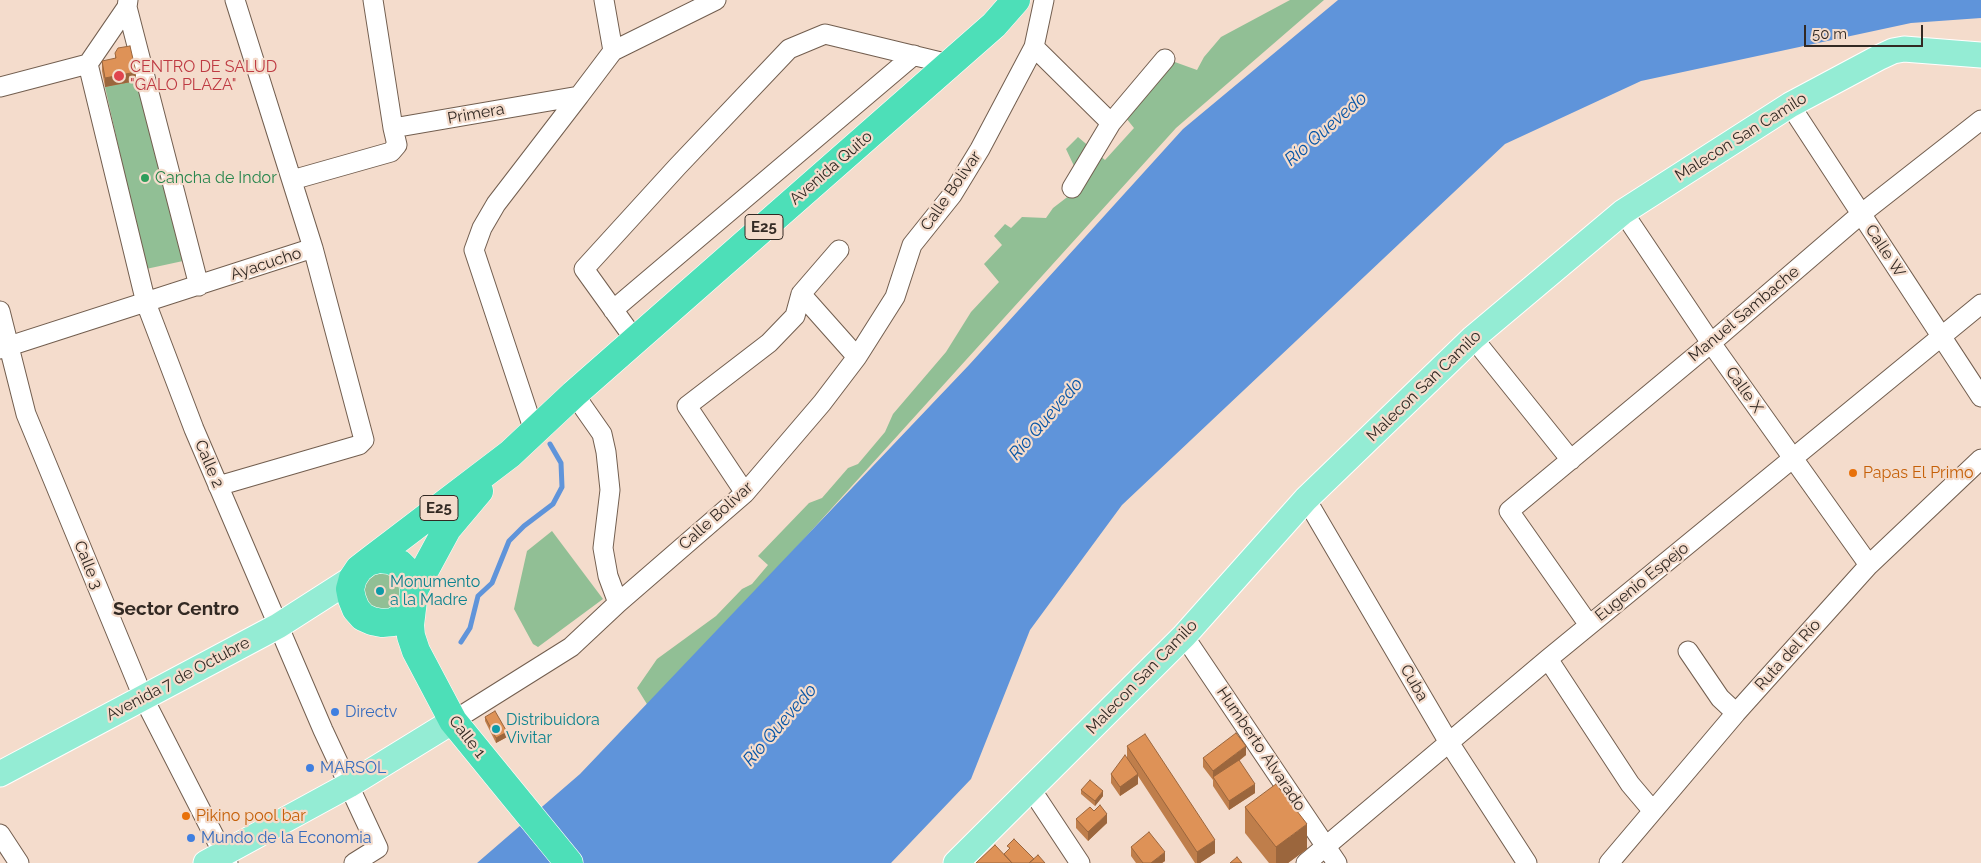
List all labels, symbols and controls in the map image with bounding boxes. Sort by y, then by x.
scale bar [1806,15,1925,47]
text: 50 m [1812,25,1847,43]
place label: CENTRO DE SALUD "GALO PLAZA" [130,57,277,95]
marker: CENTRO DE SALUD "GALO PLAZA" [112,69,126,83]
water label: Río Quevedo [1280,87,1372,171]
street label: Malecon San Camilo [1672,89,1810,185]
street label: Primera [446,100,506,128]
street label: Avenida Quito [786,127,876,209]
street label: Calle Bolivar [917,148,985,234]
place label: Cancha de Indor [155,168,277,188]
marker: Cancha de Indor [139,172,151,184]
road number: E25 [745,214,783,240]
street label: Calle W [1861,221,1909,281]
street label: Ayacucho [228,244,304,284]
street label: Manuel Sambache [1685,262,1803,366]
street label: Malecon San Camilo [1363,326,1485,446]
street label: Calle X [1721,363,1767,417]
water label: Río Quevedo [1004,373,1088,465]
street label: Calle 2 [190,437,228,491]
place label: Papas El Primo [1863,463,1973,483]
marker: Papas El Primo [1847,467,1859,479]
street label: Calle Bolivar [675,478,757,554]
road number: E25 [420,496,458,520]
street label: Calle 3 [70,538,106,592]
street label: Eugenio Espejo [1591,538,1693,626]
place label: Monumento a la Madre [390,572,480,610]
marker: Monumento a la Madre [374,585,386,597]
district label: Sector Centro [113,598,239,620]
street label: Ruta del Río [1751,615,1825,695]
street label: Malecon San Camilo [1082,616,1202,738]
street label: Avenida 7 de Octubre [103,633,253,725]
street label: Cuba [1396,661,1432,705]
water label: Río Quevedo [738,679,822,771]
street label: Humberto Alvarado [1212,683,1310,815]
place label: Directv [345,702,397,722]
marker: Directv [329,706,341,718]
place label: Distribuidora Vivitar [506,710,600,748]
street label: Calle 1 [444,712,490,762]
marker: Distribuidora Vivitar [490,723,502,735]
place label: MARSOL [320,758,386,778]
marker: MARSOL [304,762,316,774]
place label: Pikino pool bar [196,806,306,826]
marker: Pikino pool bar [180,810,192,822]
place label: Mundo de la Economia [201,828,371,848]
marker: Mundo de la Economia [185,832,197,844]

